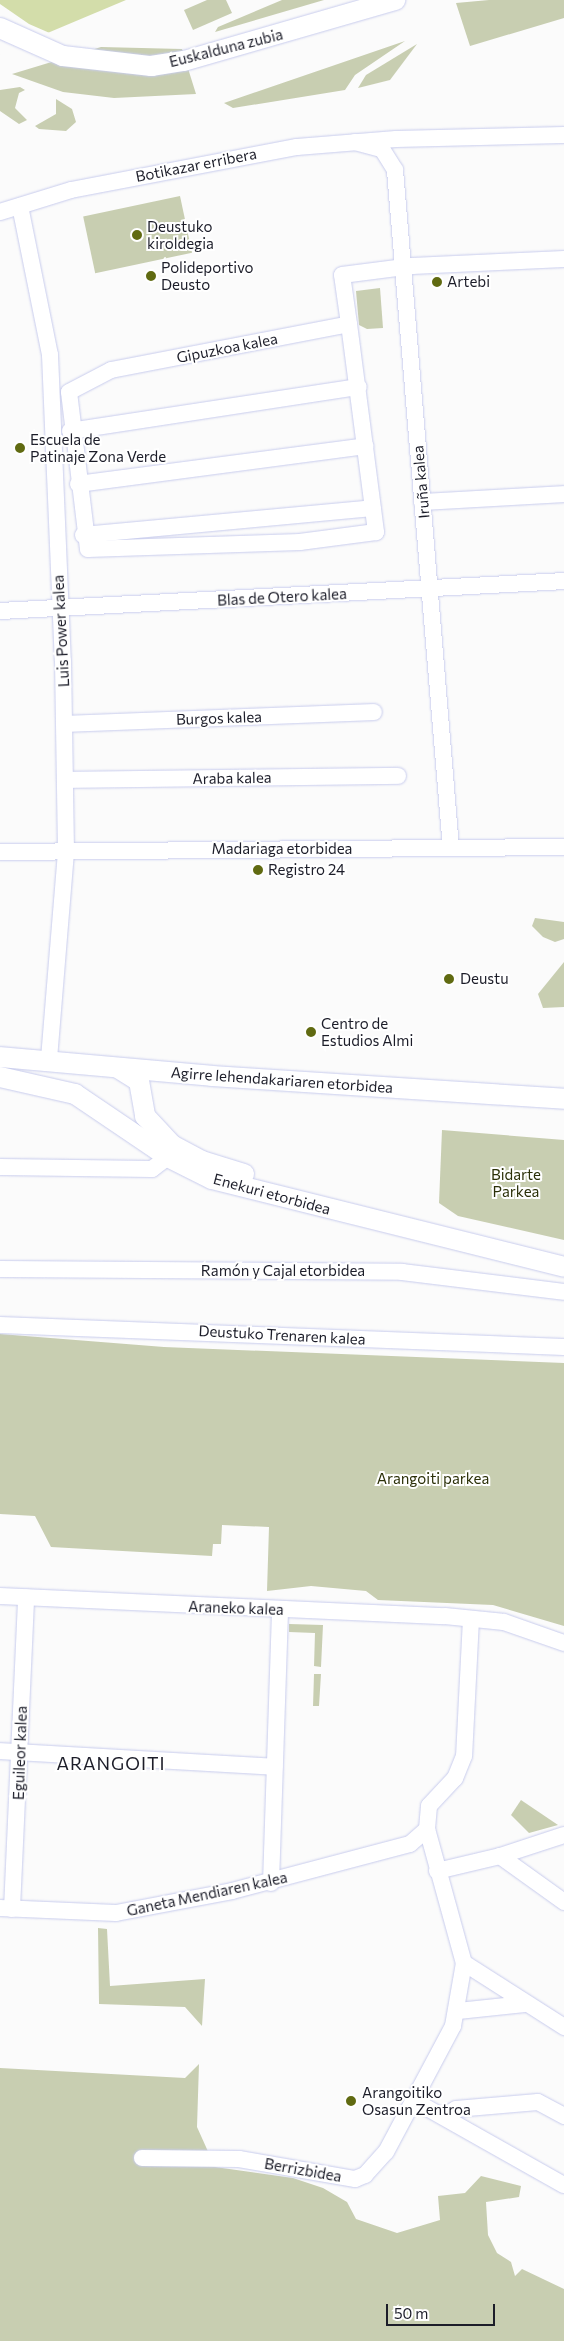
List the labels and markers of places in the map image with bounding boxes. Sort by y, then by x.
place label: Deustuko kiroldegia [147,217,214,252]
marker: Deustuko kiroldegia [131,229,143,241]
place label: Polideportivo Deusto [161,258,254,293]
marker: Polideportivo Deusto [145,270,157,282]
place label: Artebi [447,273,490,291]
marker: Artebi [431,276,443,288]
place label: Escuela de Patinaje Zona Verde [30,430,166,465]
marker: Escuela de Patinaje Zona Verde [14,442,26,454]
place label: Registro 24 [268,861,345,879]
marker: Registro 24 [252,864,264,876]
place label: Deustu [460,970,509,988]
marker: Deustu [442,972,456,986]
place label: Centro de Estudios Almi [321,1014,413,1049]
marker: Centro de Estudios Almi [305,1026,317,1038]
place label: Arangoitiko Osasun Zentroa [362,2083,471,2118]
marker: Arangoitiko Osasun Zentroa [344,2094,358,2108]

